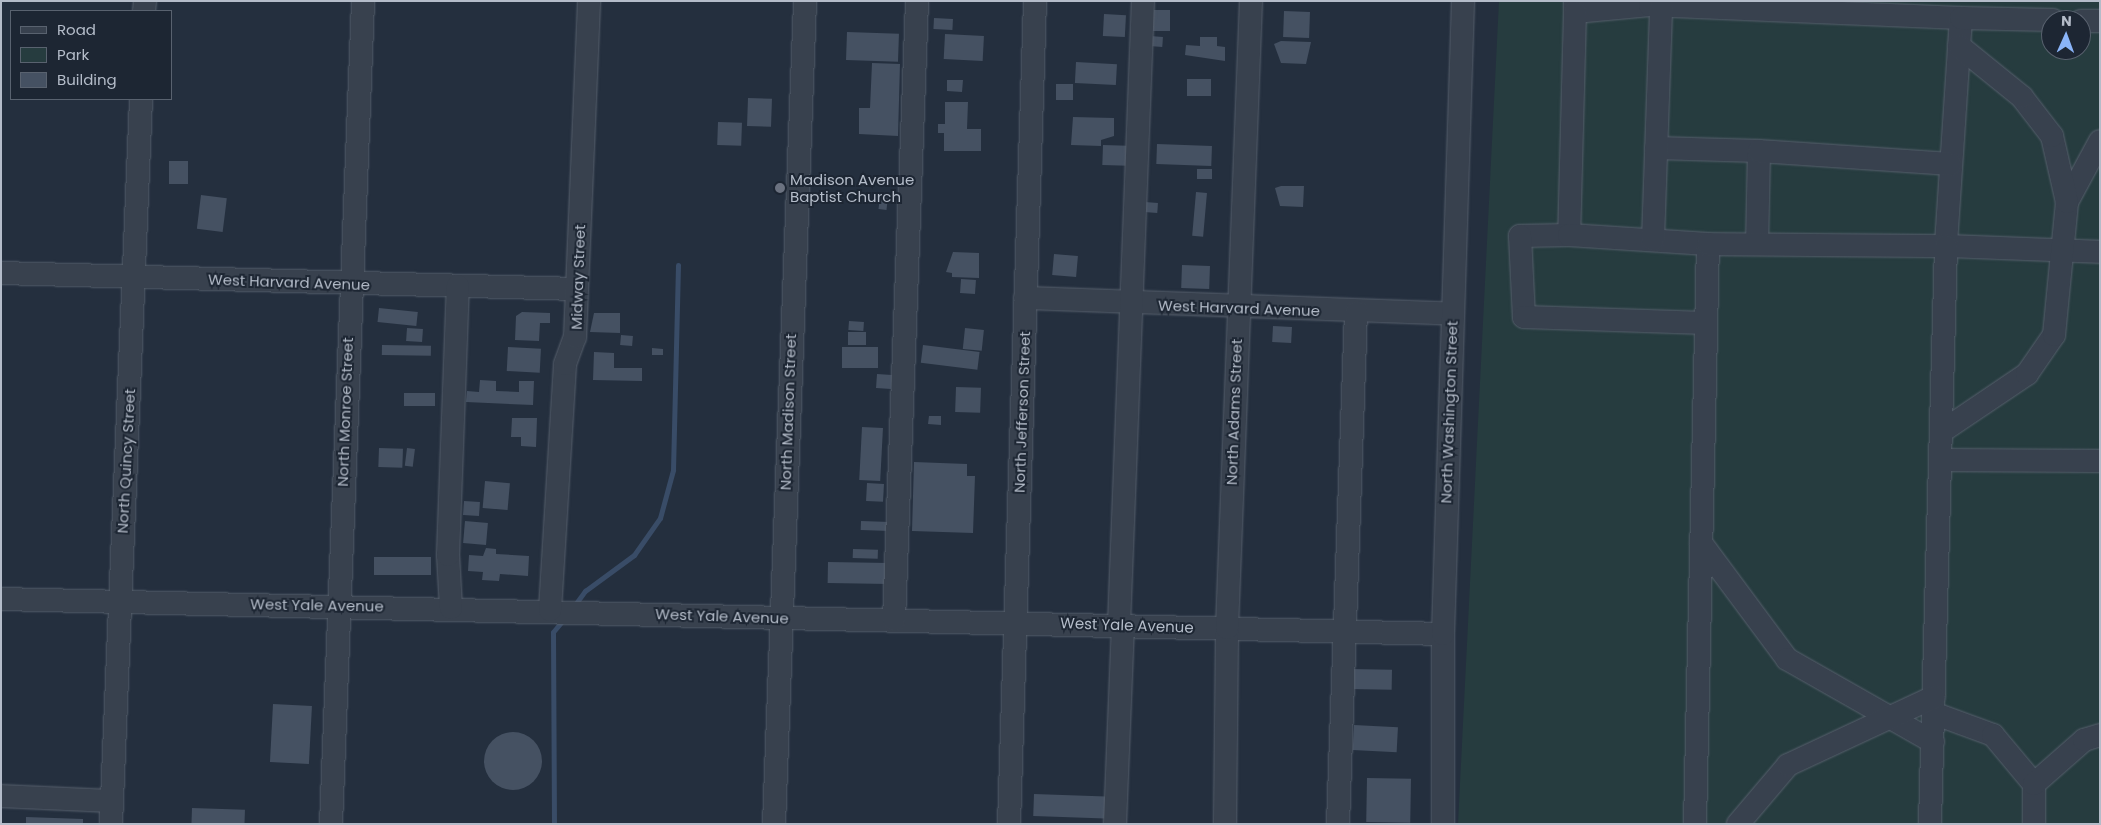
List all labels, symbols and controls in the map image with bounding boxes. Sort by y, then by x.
legend [10,10,172,100]
north arrow [2041,10,2091,60]
text: N [2061,11,2072,31]
text: Road [57,19,96,40]
text: Park [57,44,89,65]
text: Building [57,69,117,90]
place label: Madison Avenue Baptist Church [790,170,914,205]
marker: Madison Avenue Baptist Church [774,182,786,194]
street label: Midway Street [567,224,589,330]
street label: West Harvard Avenue [208,270,370,294]
street label: West Harvard Avenue [1158,296,1320,320]
street label: North Washington Street [1437,320,1461,504]
street label: North Jefferson Street [1010,331,1034,493]
street label: North Madison Street [776,333,800,491]
street label: North Monroe Street [333,337,357,487]
street label: North Adams Street [1222,339,1246,485]
street label: North Quincy Street [113,388,139,534]
street label: West Yale Avenue [250,595,384,615]
street label: West Yale Avenue [655,605,789,627]
street label: West Yale Avenue [1060,614,1194,636]

